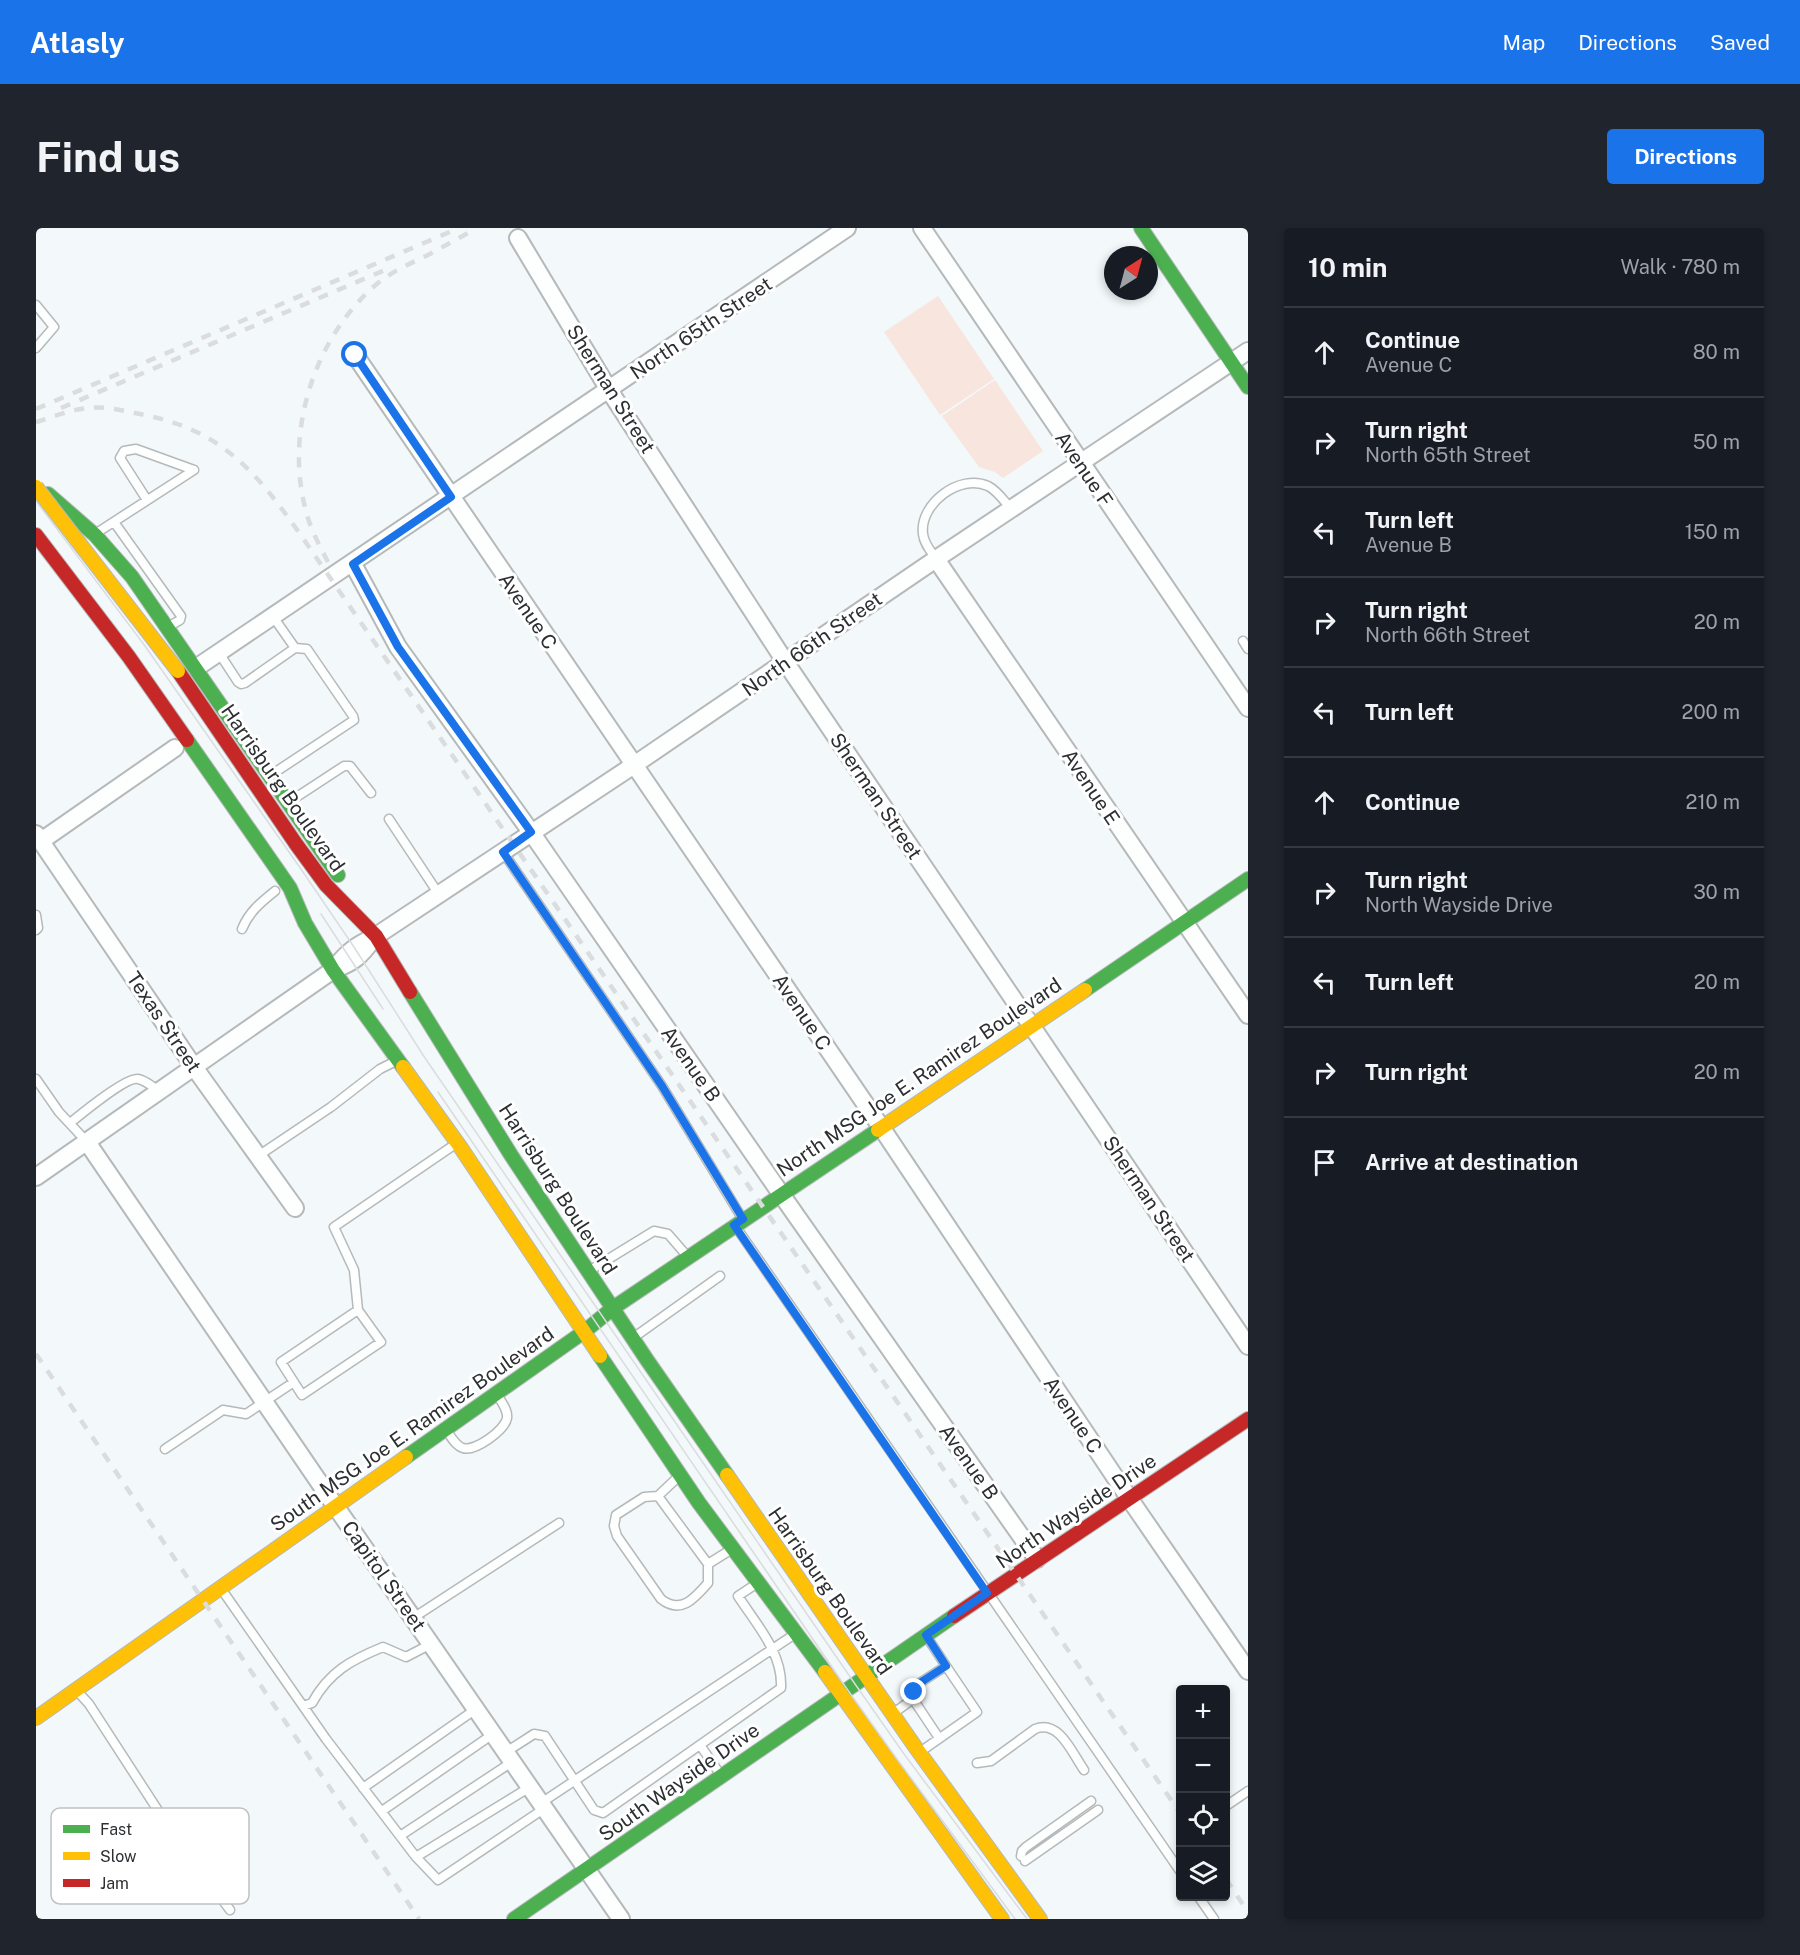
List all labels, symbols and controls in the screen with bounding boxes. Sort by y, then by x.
text: Atlasly [30,26,124,59]
text: Map [1503,30,1545,55]
text: Directions [1578,30,1677,55]
text: Saved [1710,30,1770,55]
button: Directions [1607,129,1764,184]
text: Find us [36,132,180,181]
north arrow [1104,246,1158,300]
text: 10 min [1308,252,1387,283]
text: Walk · 780 m [1621,255,1740,279]
street label: North 65th Street [626,272,776,384]
street label: Sherman Street [562,320,660,458]
text: Continue [1365,327,1460,353]
icon: ahead [1308,336,1341,369]
text: 80 m [1693,340,1740,364]
route start [341,341,367,367]
text: Avenue C [1365,353,1452,377]
text: Turn right [1365,417,1468,443]
icon: right [1308,426,1341,459]
street label: Avenue F [1050,427,1118,511]
text: 50 m [1693,430,1740,454]
text: North 65th Street [1365,443,1531,467]
text: Turn left [1365,507,1454,533]
icon: left [1308,516,1341,549]
text: 150 m [1685,520,1740,544]
text: Avenue B [1365,533,1452,557]
street label: Avenue C [494,568,562,654]
street label: North 66th Street [737,587,887,701]
text: Turn right [1365,597,1468,623]
icon: right [1308,606,1341,639]
text: 20 m [1694,610,1740,634]
text: North 66th Street [1365,623,1530,647]
icon: left [1308,696,1341,729]
text: Turn left [1365,699,1454,725]
street label: Harrisburg Boulevard [216,700,350,876]
text: 200 m [1682,700,1740,724]
street label: Sherman Street [825,728,927,864]
street label: Avenue E [1057,745,1125,829]
icon: ahead [1308,786,1341,819]
text: Continue [1365,789,1460,815]
text: 210 m [1686,790,1740,814]
text: Turn right [1365,867,1468,893]
icon: right [1308,876,1341,909]
text: 30 m [1693,880,1740,904]
text: North Wayside Drive [1365,893,1553,917]
icon: left [1308,966,1341,999]
street label: Texas Street [122,967,206,1077]
street label: Avenue C [768,969,836,1055]
text: Turn left [1365,969,1454,995]
text: 20 m [1694,970,1740,994]
street label: North MSG Joe E. Ramirez Boulevard [772,972,1066,1182]
street label: Avenue B [656,1022,726,1106]
icon: right [1308,1056,1341,1089]
text: Turn right [1365,1059,1468,1085]
text: 20 m [1694,1060,1740,1084]
street label: Harrisburg Boulevard [494,1099,622,1279]
street label: Sherman Street [1098,1131,1200,1267]
icon: arrive [1308,1146,1341,1179]
text: Arrive at destination [1365,1149,1578,1175]
street label: South MSG Joe E. Ramirez Boulevard [266,1321,558,1537]
street label: Avenue C [1039,1372,1107,1458]
street label: Avenue B [934,1420,1004,1504]
street label: North Wayside Drive [991,1449,1161,1573]
street label: Harrisburg Boulevard [763,1503,897,1679]
street label: Capitol Street [337,1516,431,1636]
route end [900,1678,926,1704]
map controls [1176,1685,1230,1901]
button: + [1176,1685,1230,1739]
street label: South Wayside Drive [594,1718,764,1846]
button: − [1176,1739,1230,1793]
button: locate [1176,1793,1230,1847]
legend [51,1808,249,1904]
text: Fast [100,1820,132,1839]
text: Slow [100,1847,137,1866]
button: layers [1176,1847,1230,1901]
text: Jam [100,1874,129,1893]

